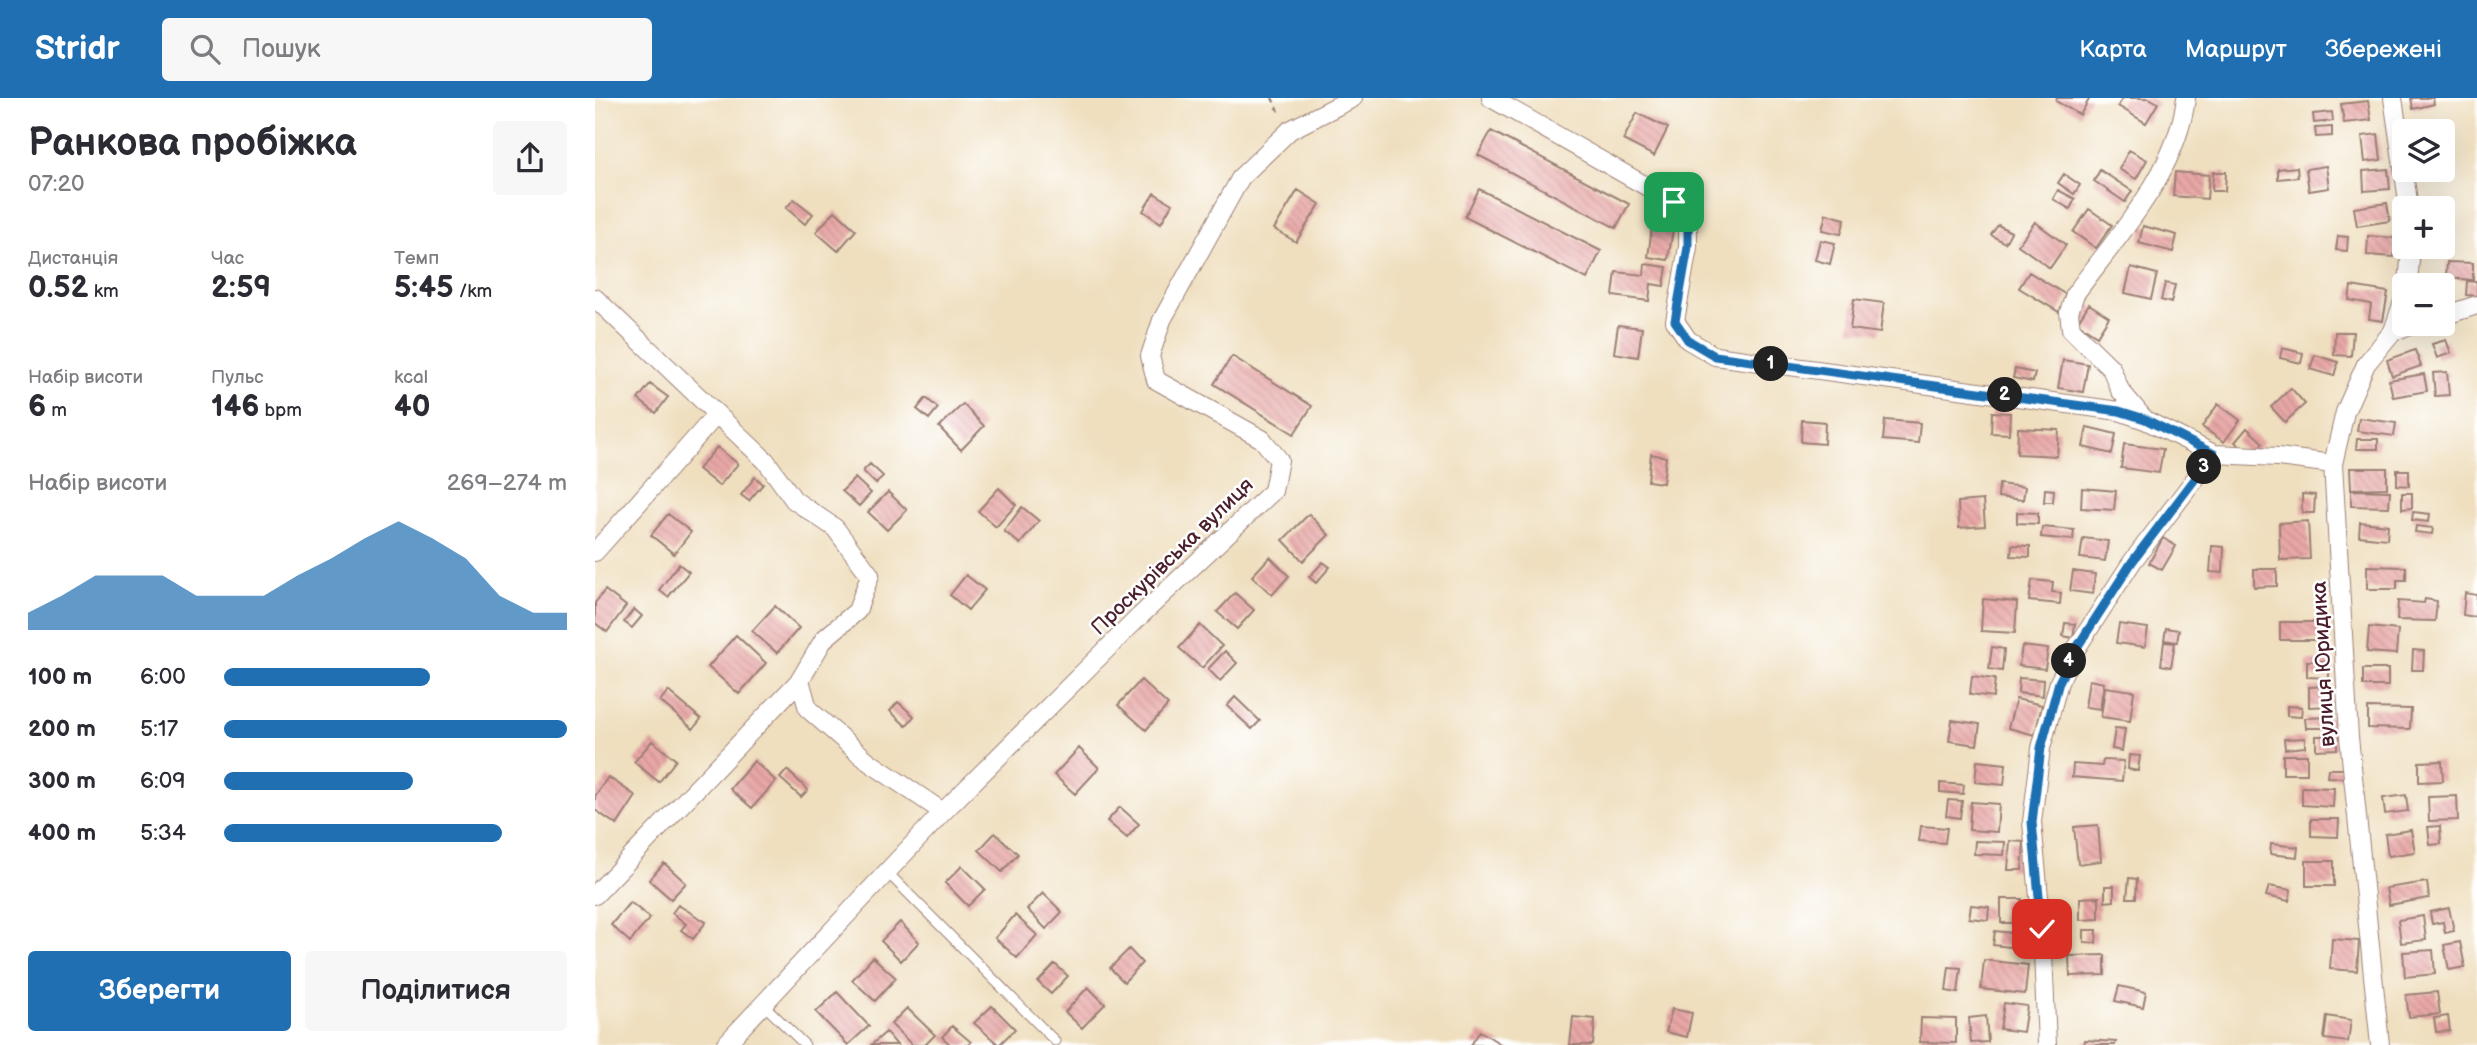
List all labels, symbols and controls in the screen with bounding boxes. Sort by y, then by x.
search box [162,18,652,81]
text: Stridr [35,29,120,69]
icon: search [186,30,224,68]
text: Пошук [242,34,321,65]
text: Карта [2079,35,2147,64]
text: Маршрут [2185,35,2287,64]
text: Збережені [2325,35,2442,64]
map controls [2392,119,2455,336]
button: layers [2392,119,2455,182]
text: Ранкова пробіжка [28,121,357,166]
button: share [493,121,567,195]
text: 07:20 [28,170,85,198]
pin [1644,172,1704,232]
icon: arrive [1655,183,1693,221]
button: + [2392,196,2455,259]
text: Дистанція [28,247,118,270]
text: Час [211,247,244,270]
text: Темп [394,247,439,270]
text: 0.52 [28,270,89,306]
text: 2:59 [211,270,271,306]
text: 5:45 [394,270,454,306]
button: − [2392,273,2455,336]
text: km [89,280,119,303]
text: /km [454,280,492,303]
pin: 1 [1753,346,1789,382]
text: 1 [1767,352,1775,375]
text: Набір висоти [28,366,143,389]
text: Пульс [211,366,264,389]
text: kcal [394,366,428,389]
pin: 2 [1987,378,2023,412]
text: 2 [1999,383,2010,406]
text: 6 [28,389,46,425]
text: 146 [211,389,259,425]
text: 40 [394,389,430,425]
text: m [46,399,67,422]
text: bpm [259,399,302,422]
pin: 3 [2187,450,2221,484]
text: 3 [2198,455,2209,478]
text: Набір висоти [28,469,167,497]
text: 269–274 m [447,469,567,497]
street label: Проскурівська вулиця [1086,472,1259,640]
street label: вулиця Юридика [2307,580,2340,747]
pin: 4 [2051,644,2087,678]
text: 4 [2063,649,2074,672]
text: 100 m [28,663,92,691]
text: 6:00 [140,663,186,691]
text: 200 m [28,715,96,743]
text: 5:17 [140,715,178,743]
text: 300 m [28,767,96,795]
text: 6:09 [140,767,186,795]
text: 400 m [28,819,96,847]
text: 5:34 [140,819,186,847]
pin [2012,899,2072,959]
icon: check [2023,910,2061,948]
button: Зберегти [28,951,291,1031]
button: Поділитися [305,951,567,1031]

